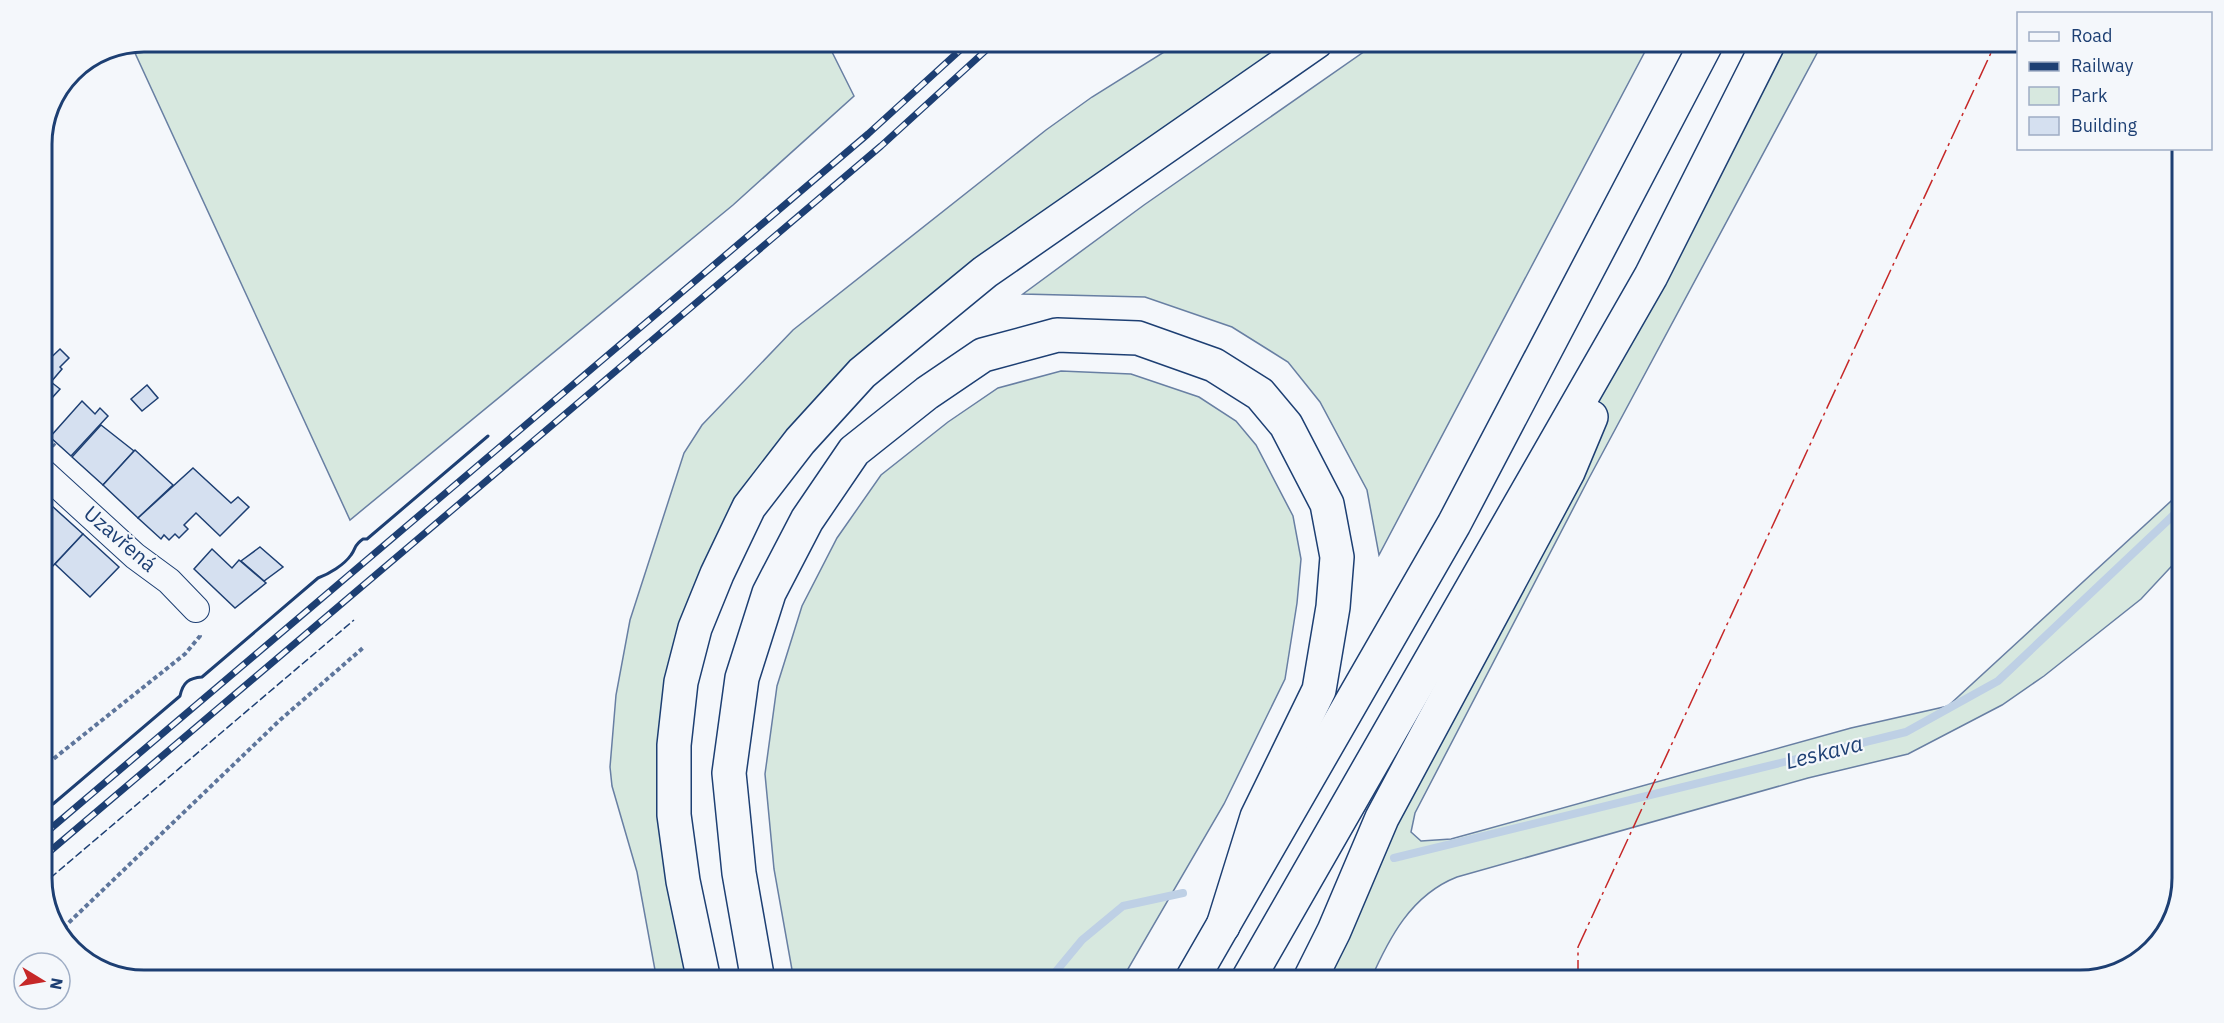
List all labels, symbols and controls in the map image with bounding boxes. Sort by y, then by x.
legend [2017,12,2212,150]
text: Road [2071,24,2112,47]
text: Railway [2071,54,2133,77]
text: Park [2071,84,2108,107]
text: Building [2071,114,2138,137]
street label: Uzavřená [78,499,163,578]
water label: Leskava [1782,728,1866,775]
north arrow [12,951,72,1011]
text: N [46,976,68,991]

